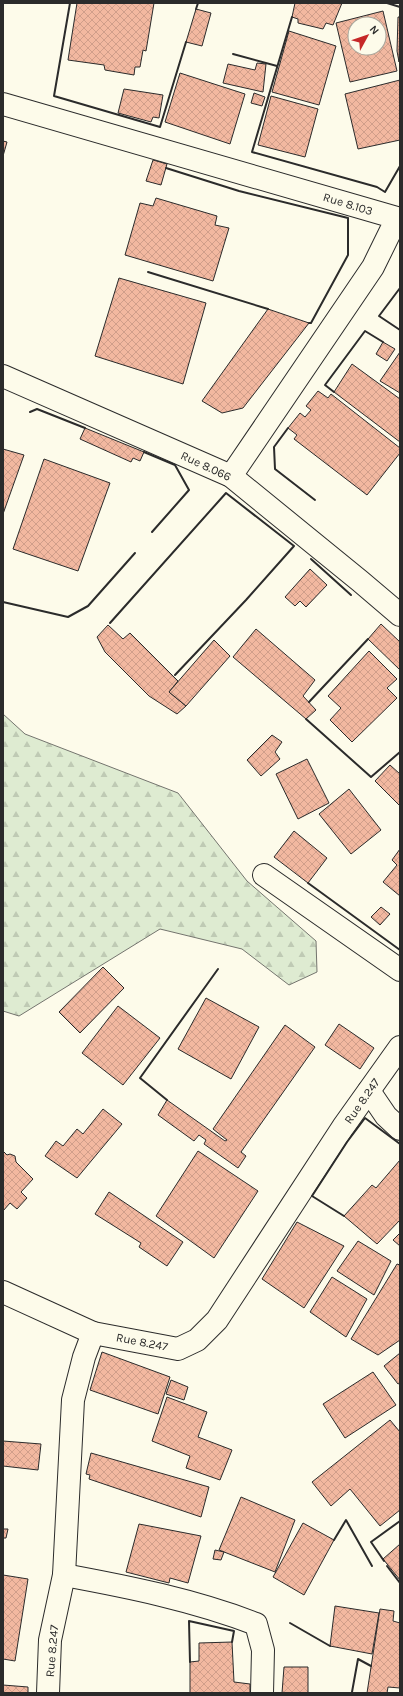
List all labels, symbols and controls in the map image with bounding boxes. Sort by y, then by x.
north arrow [347,16,387,56]
text: N [367,23,382,37]
street label: Rue 8.103 [321,190,375,218]
street label: Rue 8.066 [179,448,234,484]
street label: Rue 8.247 [341,1075,383,1126]
street label: Rue 8.247 [115,1330,169,1354]
street label: Rue 8.247 [43,1624,61,1678]

